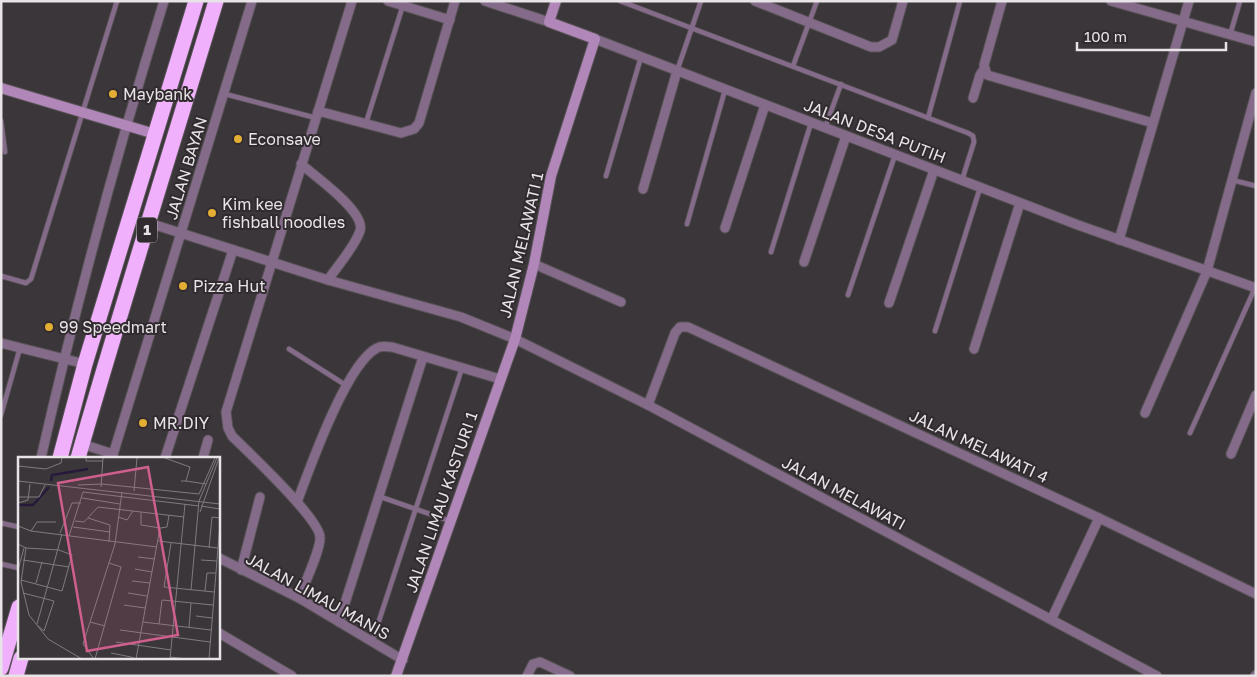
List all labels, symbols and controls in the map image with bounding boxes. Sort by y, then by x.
scale bar [1077,20,1226,52]
text: 100 m [1084,27,1127,45]
place label: Maybank [123,84,192,104]
marker: Maybank [107,88,119,100]
street label: JALAN DESA PUTIH [801,95,949,167]
street label: JALAN BAYAN [161,114,211,222]
place label: Econsave [248,129,321,149]
marker: Econsave [232,133,244,145]
street label: JALAN MELAWATI 1 [494,170,548,320]
place label: Kim kee fishball noodles [222,194,345,232]
marker: Kim kee fishball noodles [206,207,218,219]
road number: 1 [137,218,157,242]
place label: Pizza Hut [193,276,266,296]
marker: Pizza Hut [177,280,189,292]
place label: 99 Speedmart [59,317,167,337]
marker: 99 Speedmart [43,321,55,333]
street label: JALAN MELAWATI 4 [906,405,1052,487]
street label: JALAN LIMAU KASTURI 1 [401,408,482,595]
place label: MR.DIY [153,413,210,433]
marker: MR.DIY [137,417,149,429]
street label: JALAN MELAWATI [779,452,909,534]
inset map [18,457,220,660]
street label: JALAN LIMAU MANIS [243,548,393,644]

